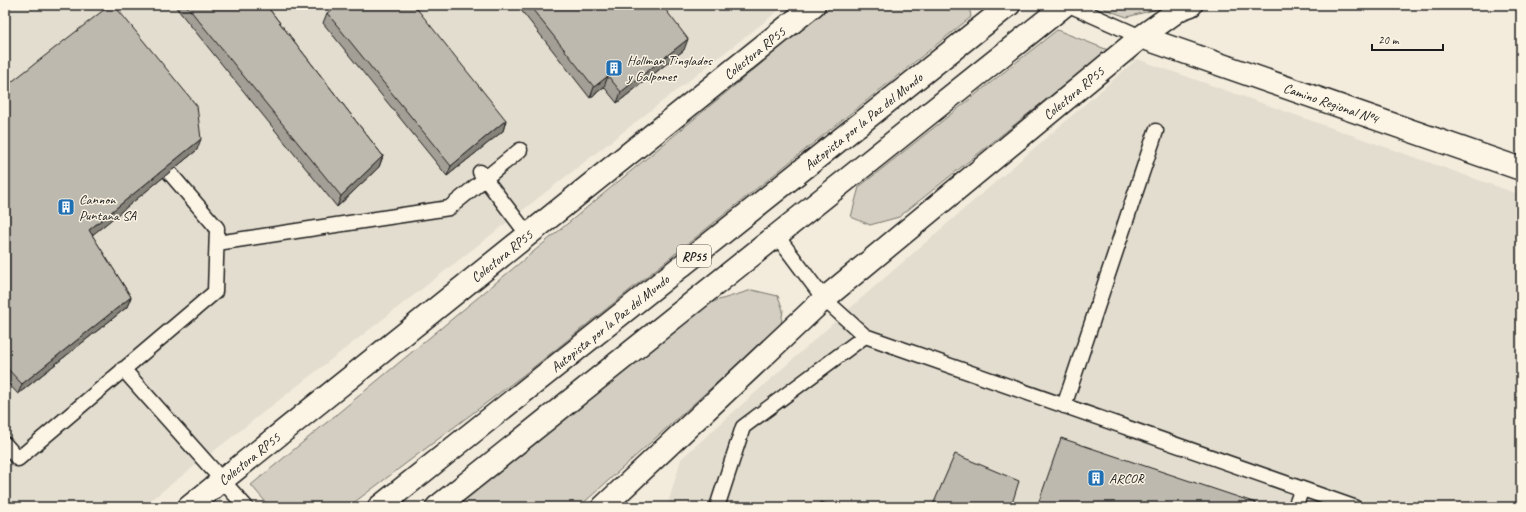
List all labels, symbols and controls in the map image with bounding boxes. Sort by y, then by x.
street label: Colectora RP55 [720,23,789,83]
scale bar [1372,26,1443,52]
text: 20 m [1378,32,1400,48]
place label: Hollman Tinglados y Galpones [626,52,713,85]
building icon: Hollman Tinglados y Galpones [604,58,624,78]
street label: Colectora RP55 [1040,63,1108,123]
street label: Autopista por la Paz del Mundo [801,69,927,174]
street label: Camino Regional Nº4 [1281,79,1382,128]
place label: Cannon Puntana SA [79,191,137,224]
building icon: Cannon Puntana SA [56,197,76,217]
street label: Colectora RP55 [468,226,537,286]
road number: RP55 [677,245,711,267]
street label: Autopista por la Paz del Mundo [547,271,673,376]
street label: Colectora RP55 [215,429,284,489]
building icon: ARCOR [1086,468,1106,488]
place label: ARCOR [1109,470,1145,487]

